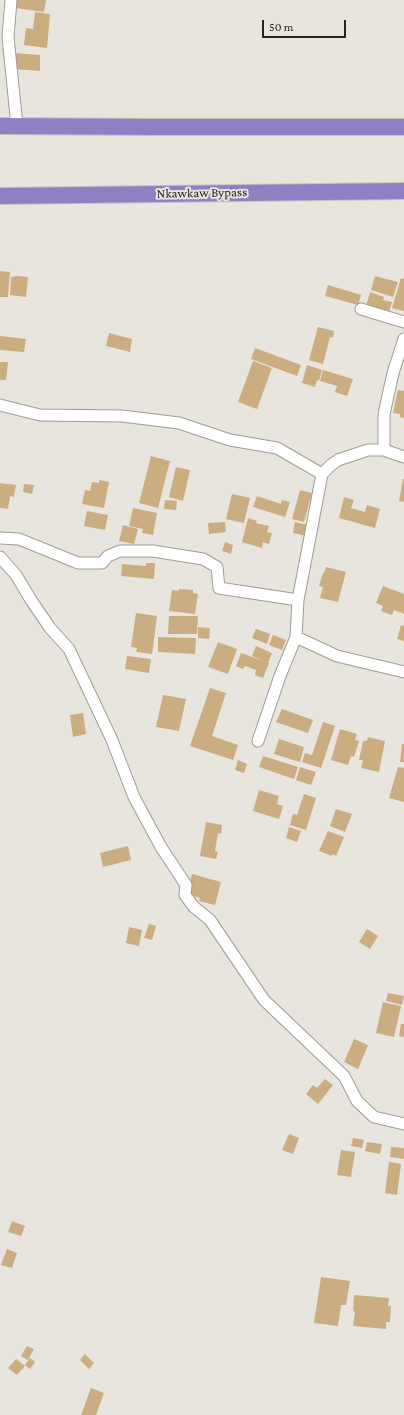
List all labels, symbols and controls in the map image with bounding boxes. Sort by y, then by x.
scale bar [264,12,348,38]
text: 50 m [269,20,293,34]
street label: Nkawkaw Bypass [157,184,247,202]

